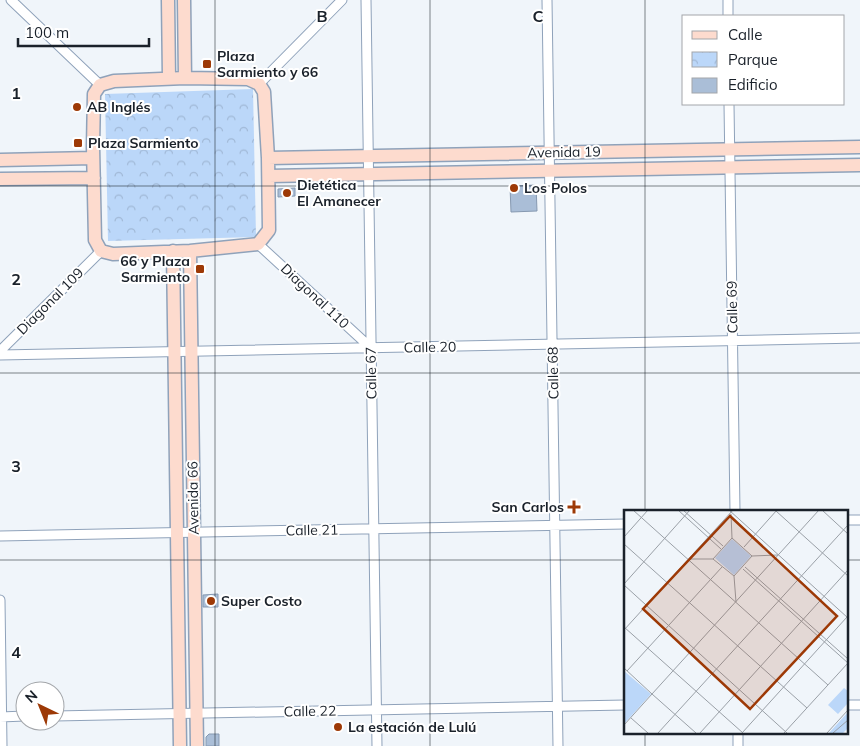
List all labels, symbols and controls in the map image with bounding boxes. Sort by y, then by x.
text: B [316,6,328,26]
text: C [533,6,544,26]
scale bar [18,15,149,47]
legend [682,15,845,105]
text: 100 m [25,23,69,42]
text: Calle [728,25,762,44]
place label: Plaza Sarmiento y 66 [217,47,318,81]
text: Parque [728,50,778,69]
marker: Plaza Sarmiento y 66 [201,58,213,70]
text: Edificio [728,75,778,94]
text: 1 [11,83,21,103]
place label: AB Inglés [87,98,150,116]
marker: AB Inglés [71,101,83,113]
place label: Plaza Sarmiento [88,134,199,152]
marker: Plaza Sarmiento [72,137,84,149]
street label: Avenida 19 [527,142,601,162]
place label: Dietética El Amanecer [297,176,381,210]
place label: Los Polos [524,179,587,197]
marker: Los Polos [508,182,520,194]
marker: Dietética El Amanecer [281,187,293,199]
place label: 66 y Plaza Sarmiento [120,252,190,286]
street label: Diagonal 110 [277,260,353,332]
marker: 66 y Plaza Sarmiento [194,263,206,275]
street label: Diagonal 109 [13,264,87,338]
text: 2 [11,269,21,289]
street label: Calle 69 [723,281,741,333]
street label: Calle 20 [404,338,456,356]
street label: Calle 67 [362,347,380,399]
street label: Calle 68 [544,347,562,399]
text: 3 [11,456,21,476]
street label: Avenida 66 [183,461,203,535]
place label: San Carlos [492,498,564,516]
marker: San Carlos [568,501,580,513]
inset map [624,510,848,734]
street label: Calle 21 [286,521,338,539]
place label: Super Costo [221,592,302,610]
marker: Super Costo [205,595,217,607]
text: 4 [11,642,21,662]
north arrow [15,681,65,731]
text: N [21,686,41,707]
street label: Calle 22 [284,702,336,720]
place label: La estación de Lulú [348,718,476,736]
marker: La estación de Lulú [332,721,344,733]

